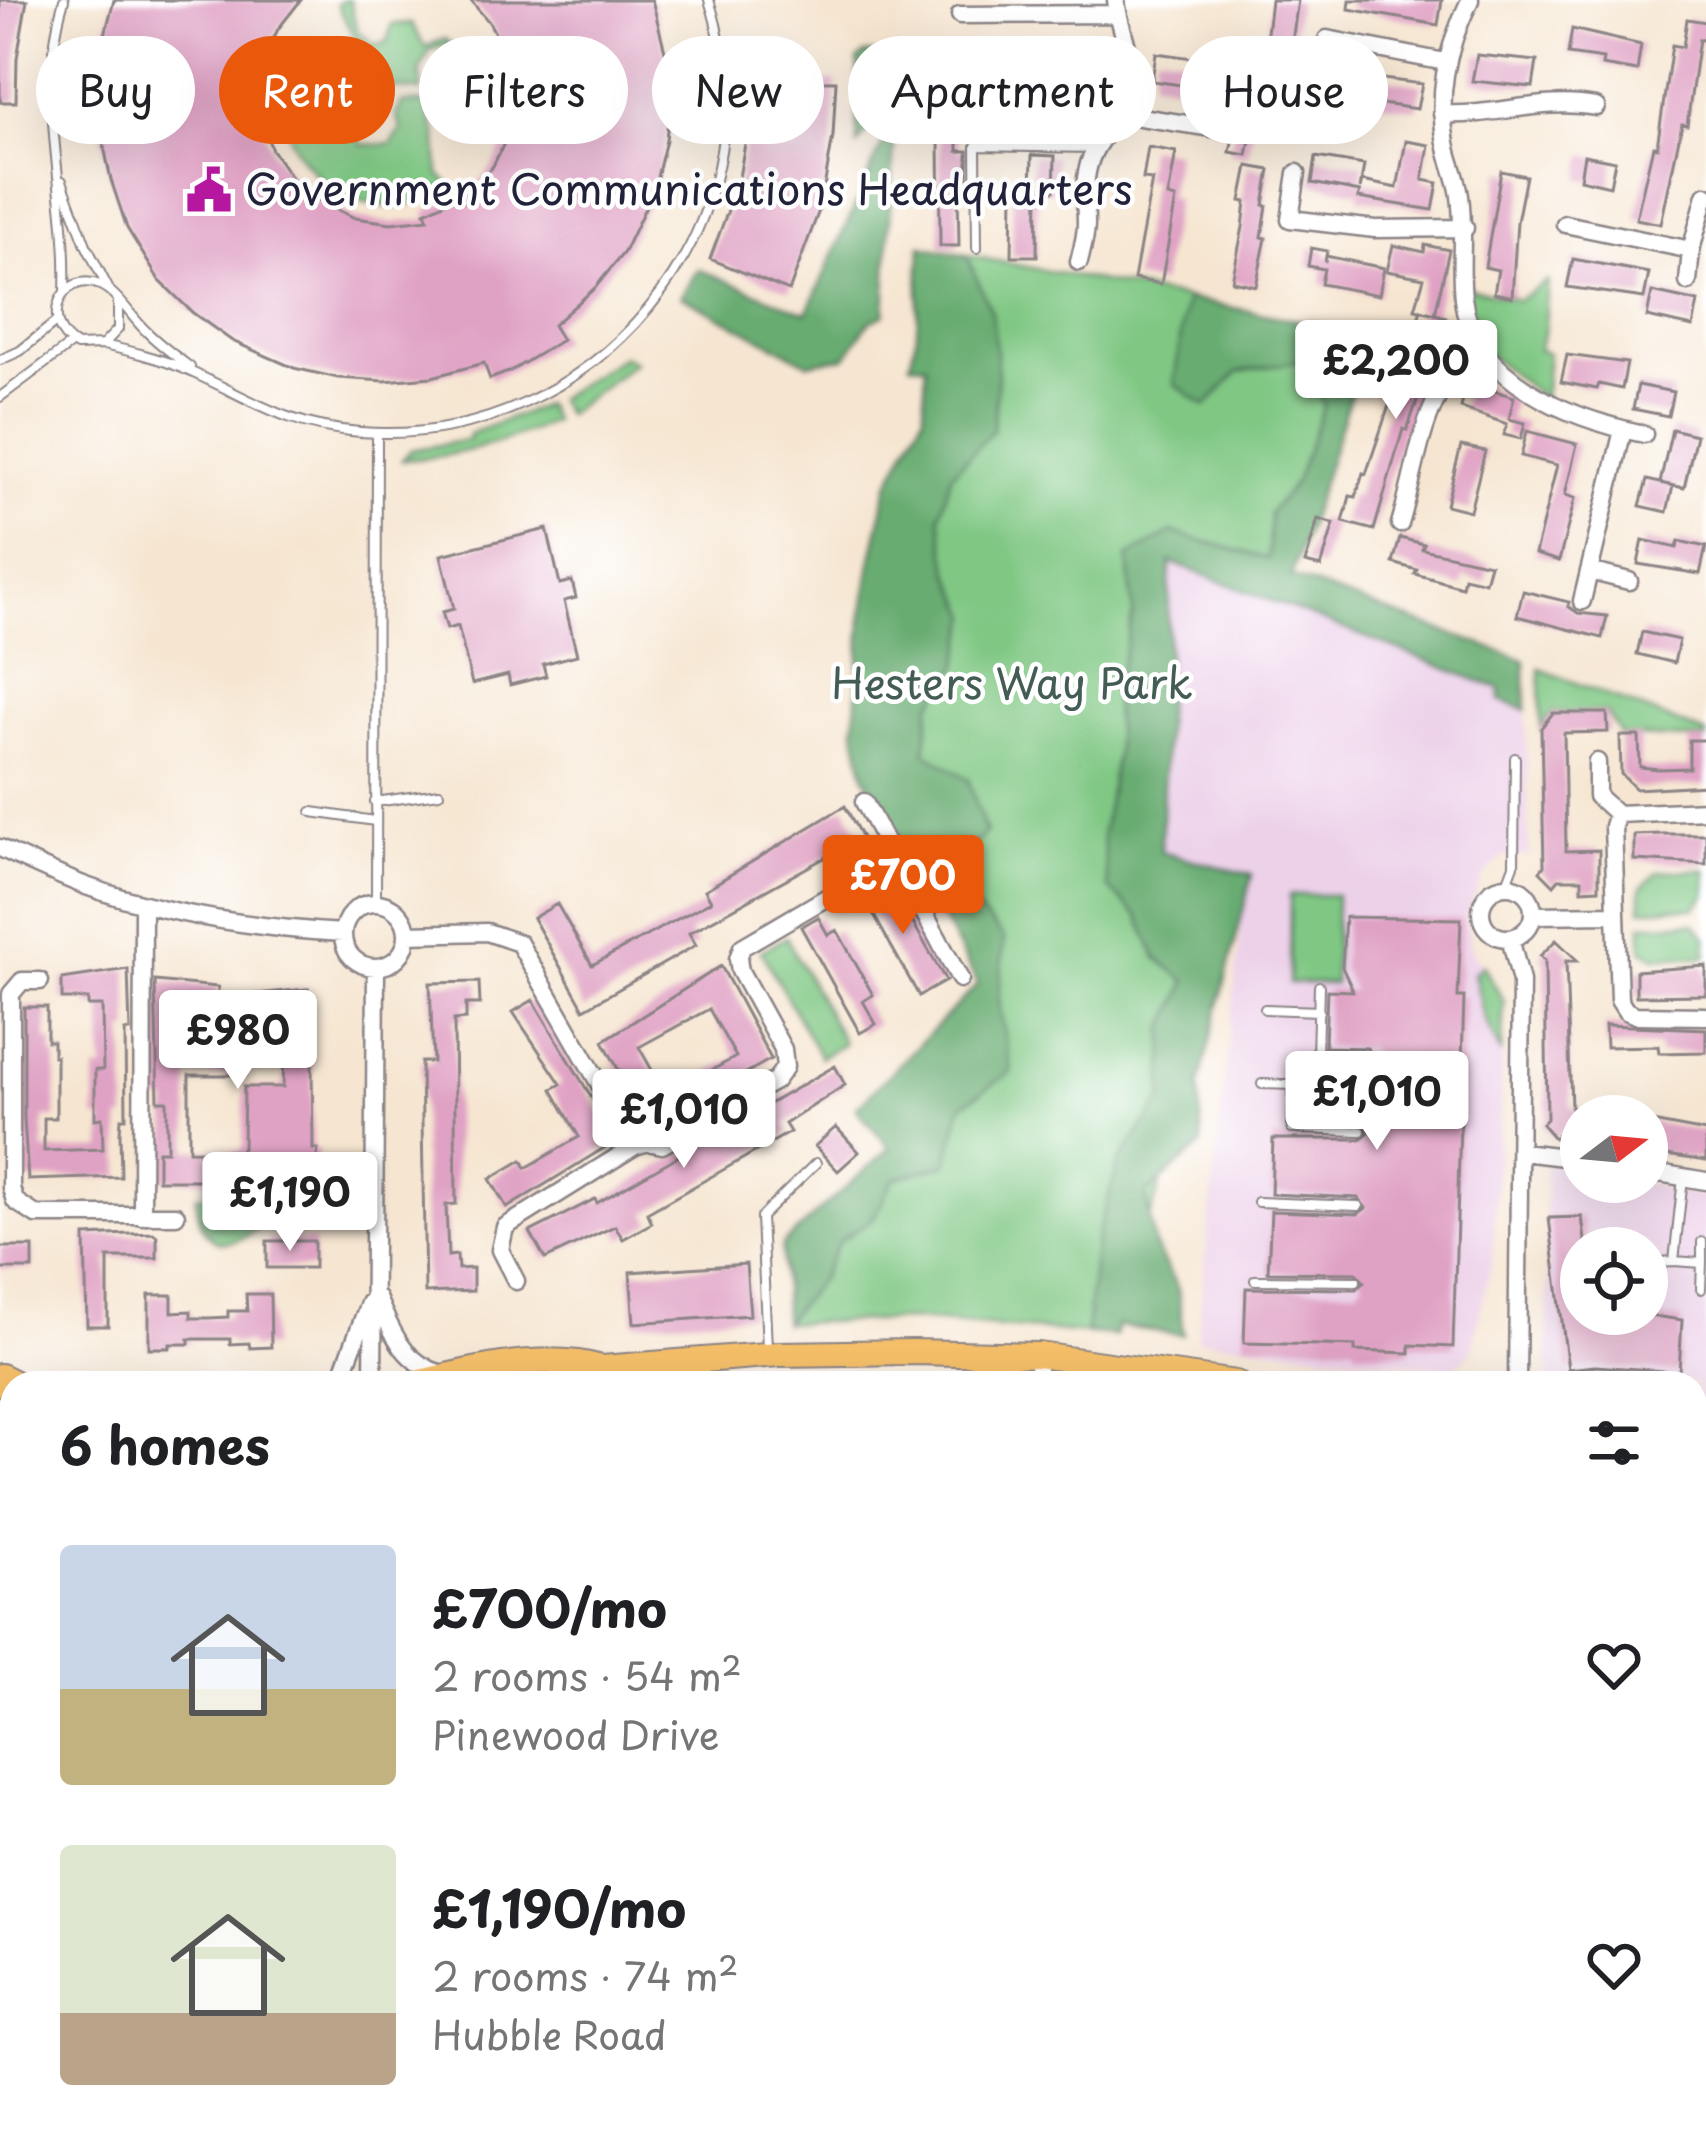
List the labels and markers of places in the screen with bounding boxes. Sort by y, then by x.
place label: Government Communications Headquarters [245,156,1133,219]
public building icon: Government Communications Headquarters [184,165,234,215]
pin: £2,200 [1298,320,1494,422]
pin: £700 [832,835,974,937]
pin: £980 [167,990,309,1092]
pin: £1,010 [1279,1051,1475,1153]
pin: £1,010 [586,1069,782,1171]
pin: £1,190 [192,1152,388,1254]

